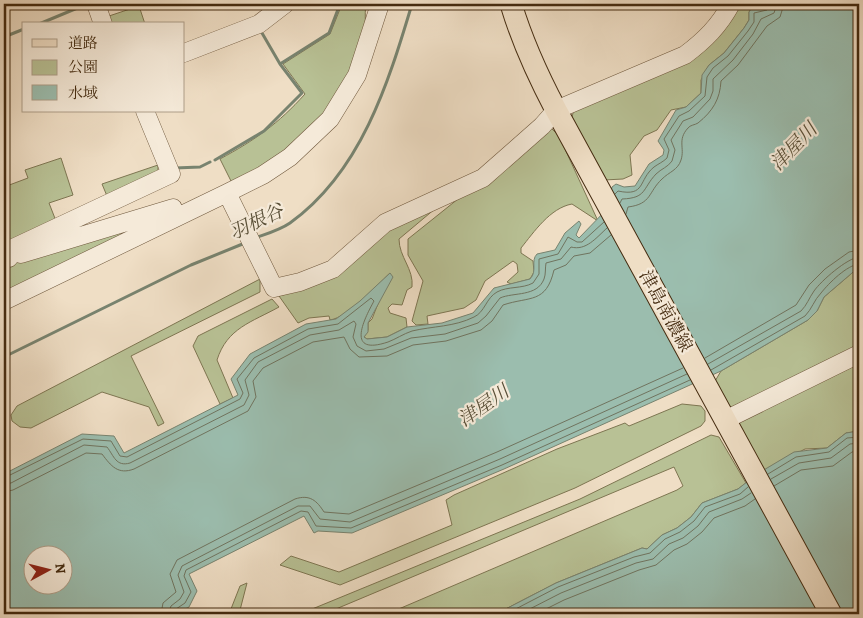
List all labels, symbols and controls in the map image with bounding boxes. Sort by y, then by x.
legend [22,22,185,112]
text: 道路 [68,33,98,53]
text: 公園 [68,57,98,77]
text: 水域 [68,83,98,103]
water label: 津屋川 [765,116,824,176]
water label: 羽根谷 [225,198,289,246]
street label: 津島南濃線 [634,266,698,356]
water label: 津屋川 [453,378,516,433]
north arrow [22,546,72,596]
text: N [50,562,70,575]

